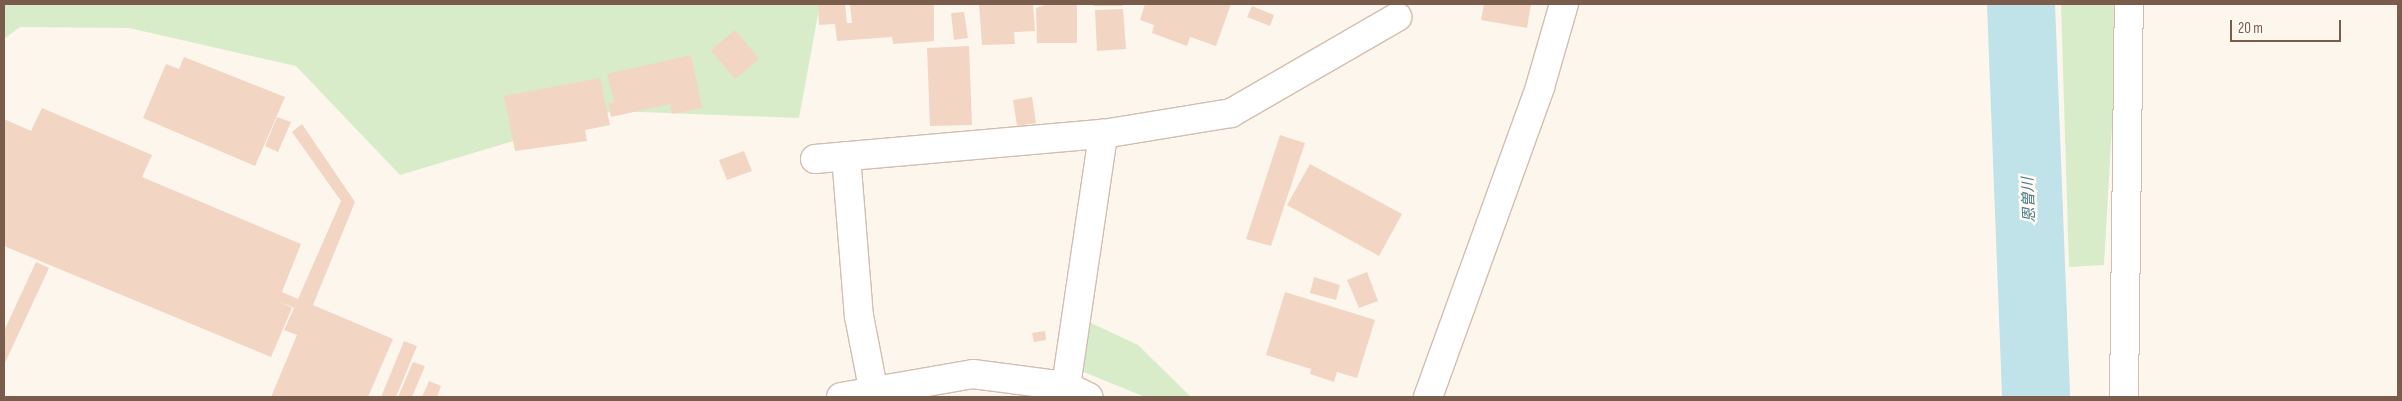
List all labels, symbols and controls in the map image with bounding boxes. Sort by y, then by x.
scale bar [2232,10,2343,42]
text: 20 m [2238,19,2263,38]
water label: 恩曽川 [2019,177,2039,223]

